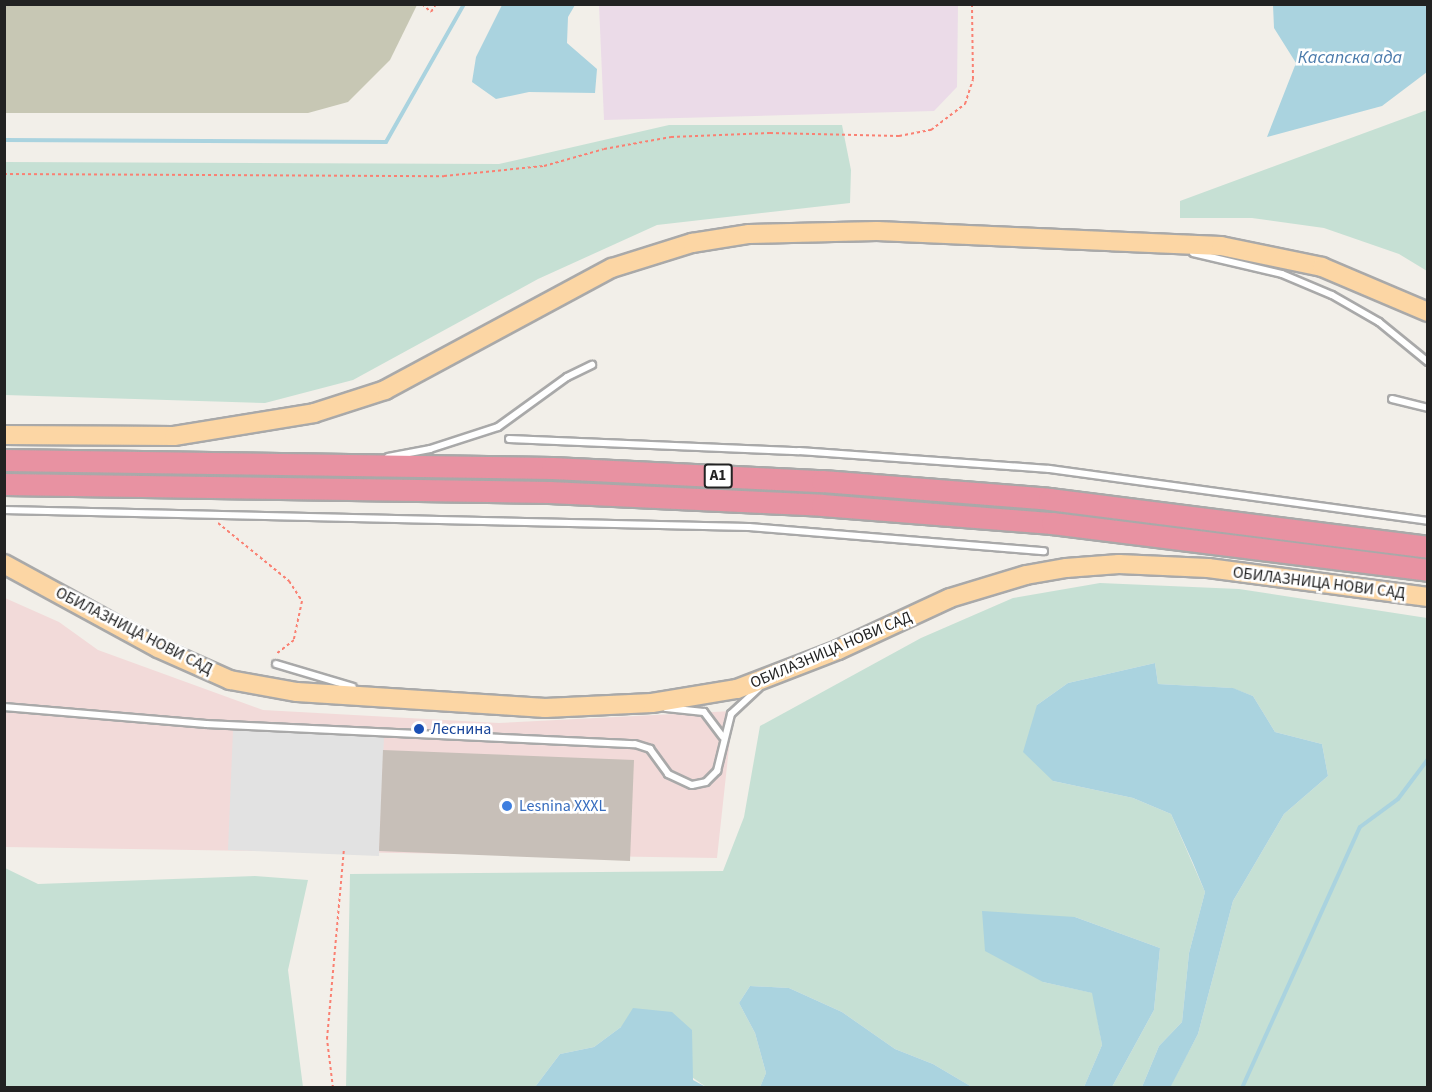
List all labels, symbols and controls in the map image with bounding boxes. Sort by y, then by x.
water label: Касапска ада [1298,47,1402,69]
road number: A1 [703,464,733,488]
street label: ОБИЛАЗНИЦА НОВИ САД [1232,563,1406,603]
street label: ОБИЛАЗНИЦА НОВИ САД [52,583,216,679]
street label: ОБИЛАЗНИЦА НОВИ САД [747,607,915,693]
place label: Леснина [431,719,491,739]
marker: Леснина [412,722,426,736]
place label: Lesnina XXXL [519,796,606,816]
marker: Lesnina XXXL [500,799,514,813]

